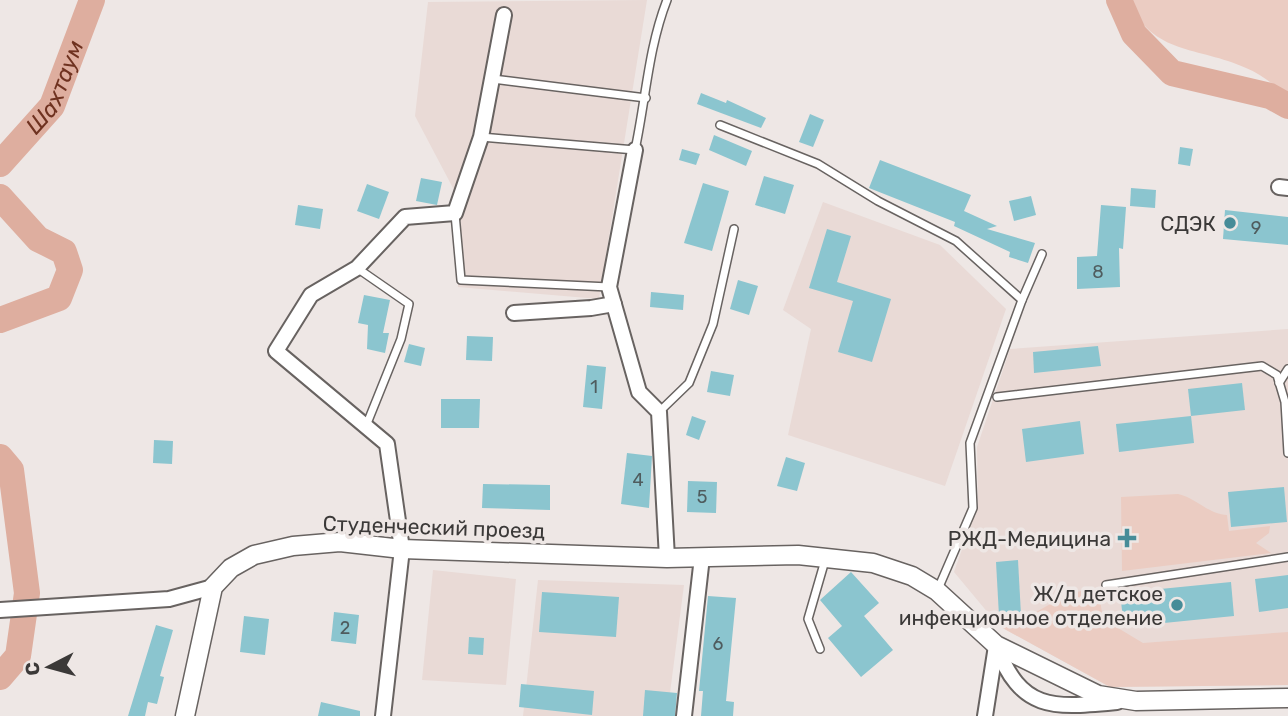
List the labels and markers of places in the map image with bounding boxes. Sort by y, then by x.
place label: СДЭК [1160,211,1216,236]
marker: СДЭК [1222,215,1238,231]
place label: РЖД-Медицина [948,526,1111,551]
marker: РЖД-Медицина [1117,528,1137,548]
place label: Ж/д детское инфекционное отделение [899,581,1163,630]
marker: Ж/д детское инфекционное отделение [1169,597,1185,613]

